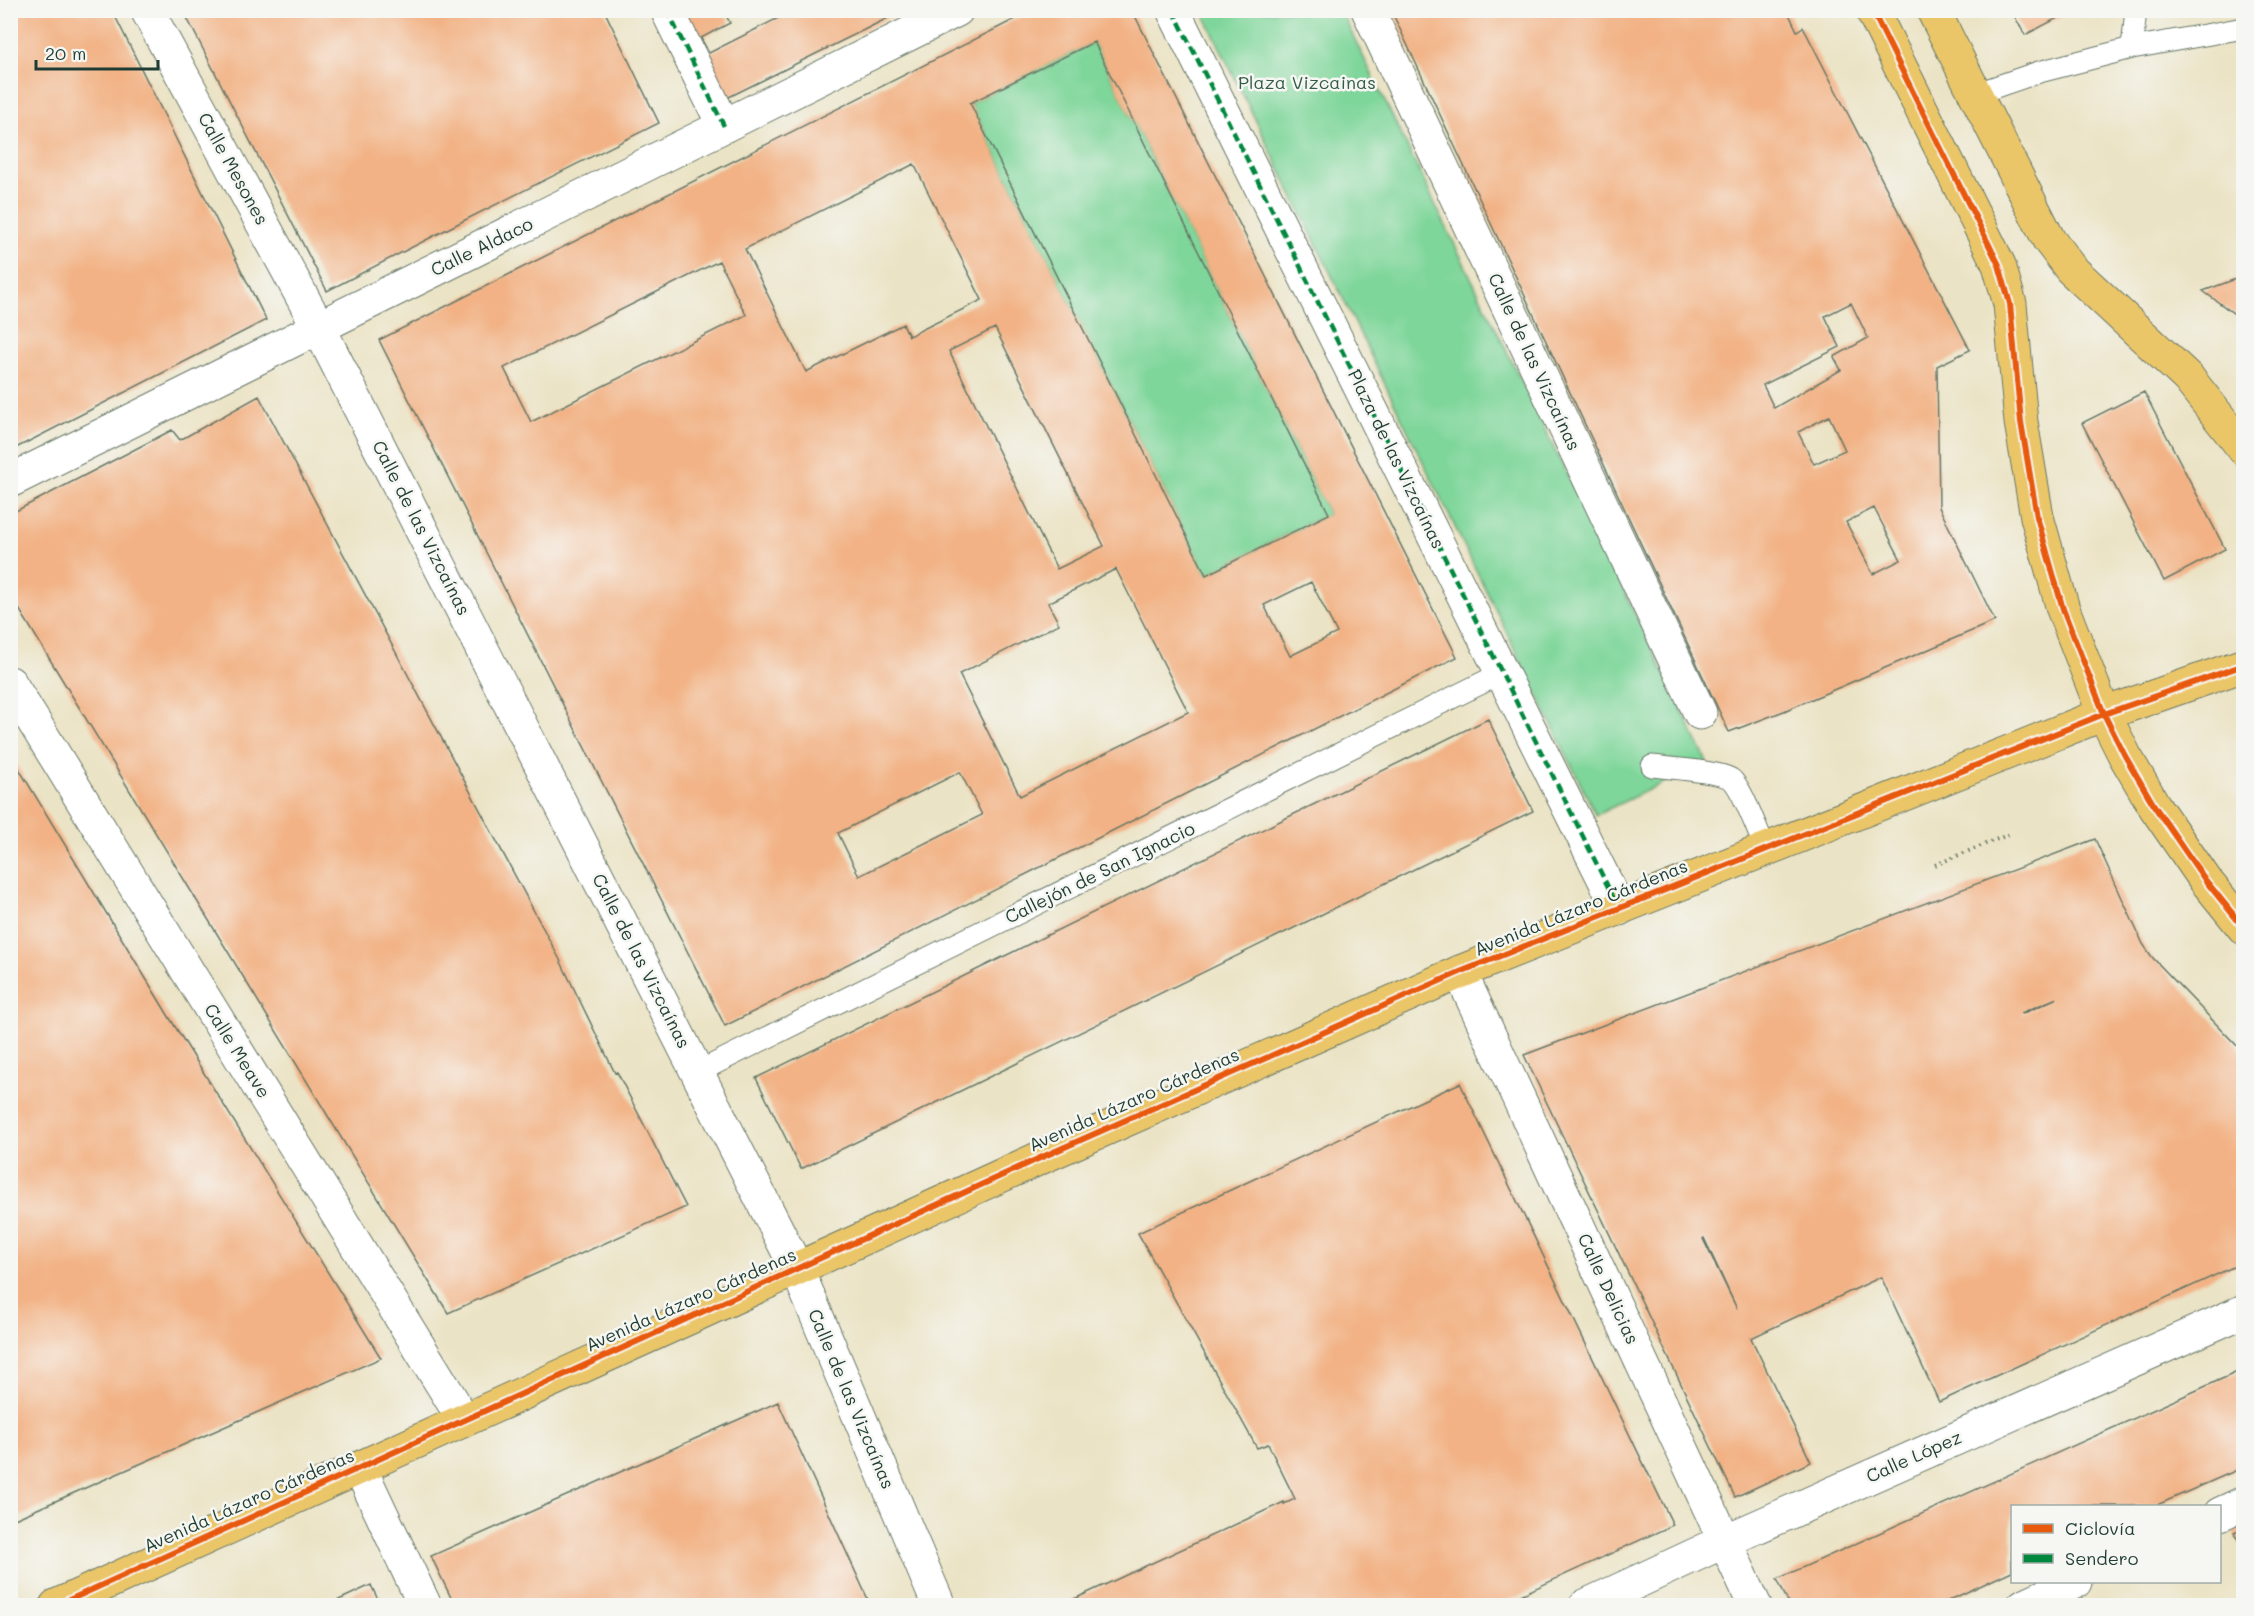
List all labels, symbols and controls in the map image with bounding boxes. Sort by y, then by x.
scale bar [36,33,158,71]
text: 20 m [45,41,86,65]
park label: Plaza Vizcainas [1238,70,1376,94]
street label: Calle Mesones [193,108,275,229]
street label: Calle Aldaco [426,211,537,281]
street label: Calle de las Vizcaínas [1483,269,1587,454]
street label: Plaza de las Vizcaínas [1343,365,1451,552]
street label: Calle de las Vizcaínas [367,436,476,619]
street label: Callejón de San Ignacio [1001,816,1199,929]
street label: Avenida Lázaro Cárdenas [1470,853,1691,961]
street label: Calle de las Vizcaínas [587,869,696,1052]
street label: Calle Meave [199,999,276,1102]
street label: Avenida Lázaro Cárdenas [1024,1042,1243,1156]
street label: Calle Delicias [1573,1229,1645,1348]
street label: Avenida Lázaro Cárdenas [581,1242,800,1356]
street label: Calle de las Vizcaínas [803,1305,901,1492]
street label: Calle López [1862,1424,1965,1488]
street label: Avenida Lázaro Cárdenas [139,1443,358,1557]
legend [2011,1505,2221,1583]
text: Ciclovía [2065,1516,2136,1540]
text: Sendero [2065,1546,2139,1570]

